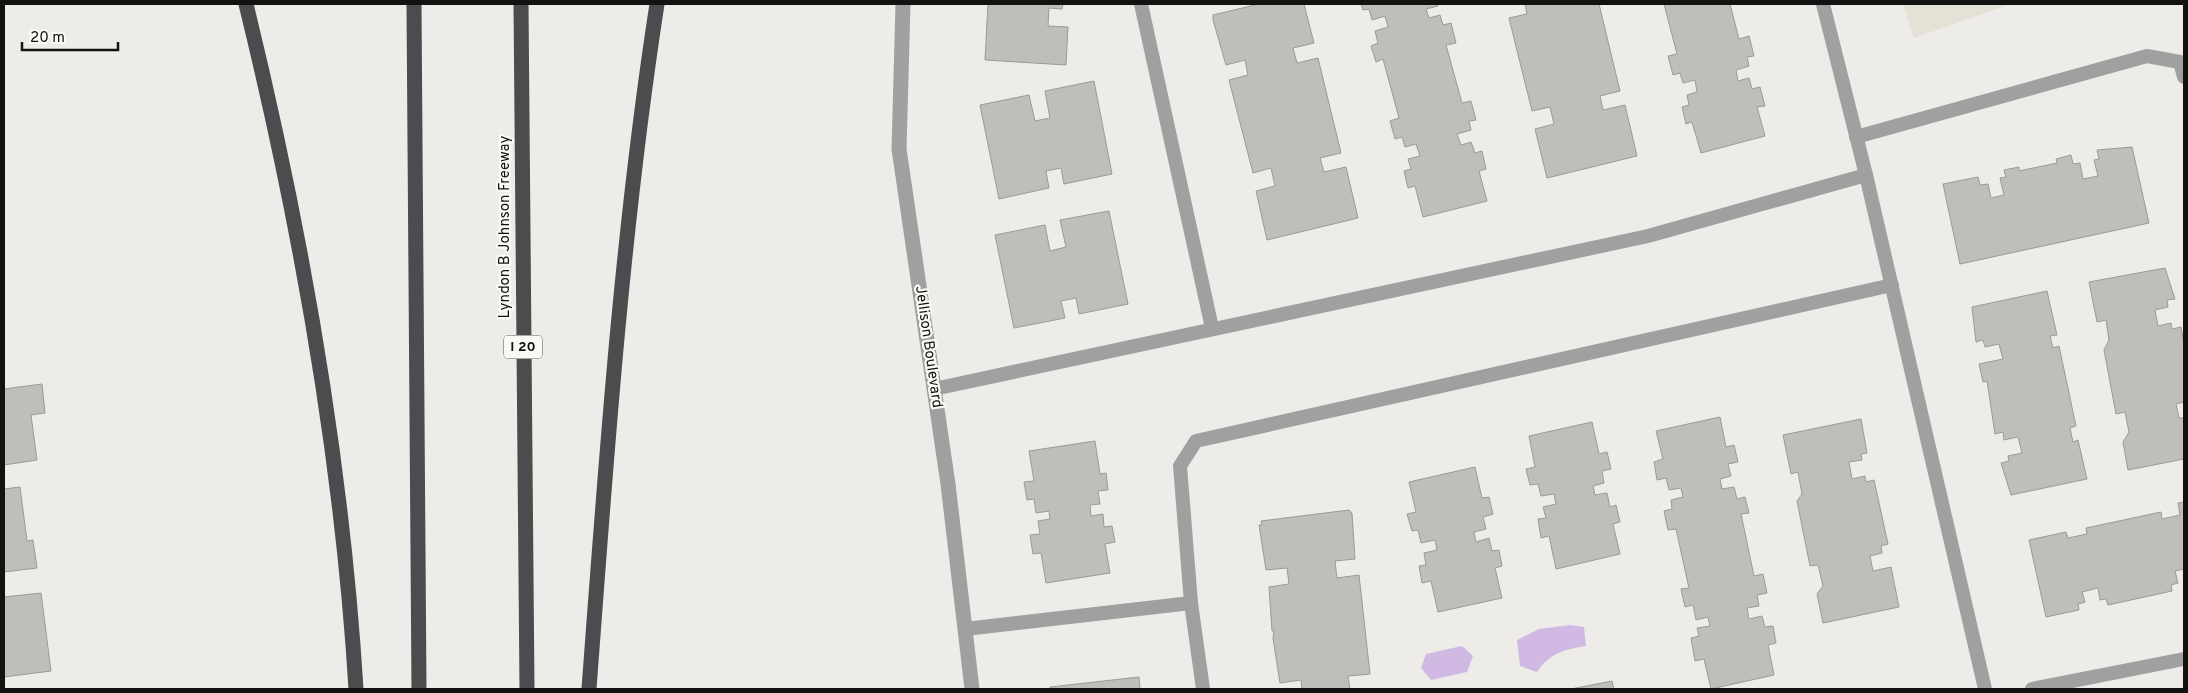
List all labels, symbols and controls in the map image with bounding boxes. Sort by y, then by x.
scale bar [22,20,119,52]
text: 20 m [30,29,65,48]
street label: Lyndon B Johnson Freeway [496,136,515,318]
street label: Jellison Boulevard [910,285,946,409]
road number: I 20 [504,336,542,358]

